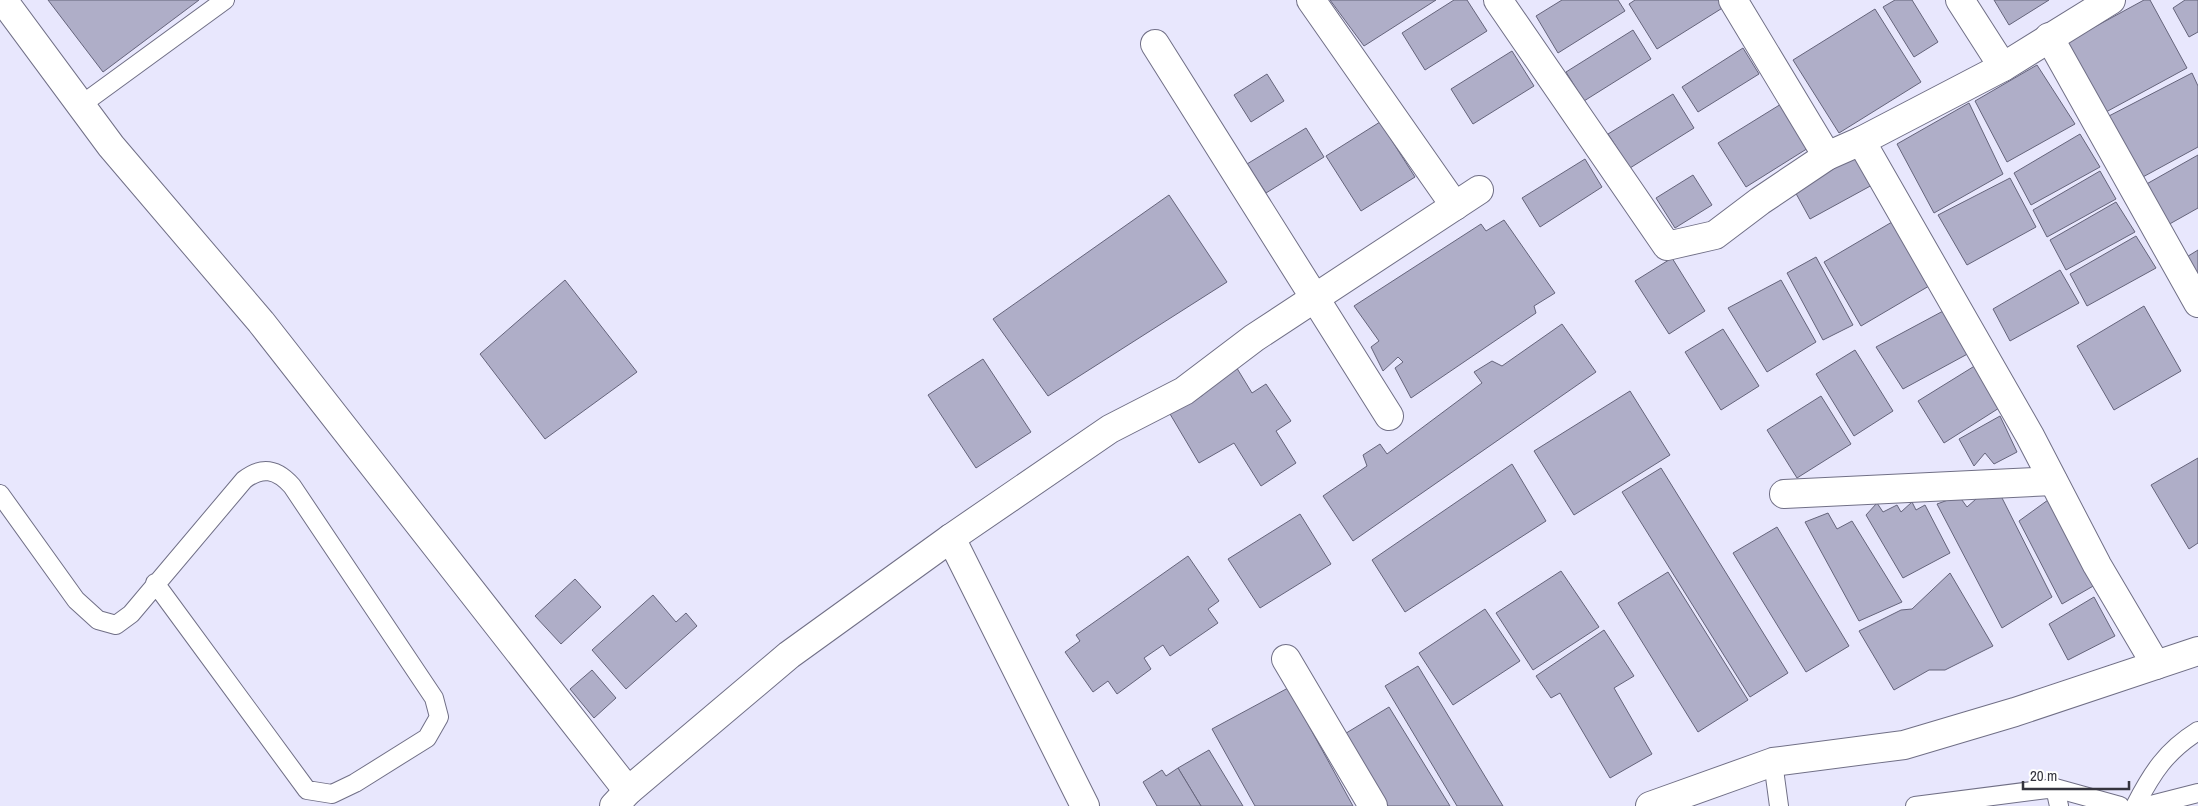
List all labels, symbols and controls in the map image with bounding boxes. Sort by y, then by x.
scale bar [2023,758,2129,790]
text: 20 m [2030,765,2057,786]

